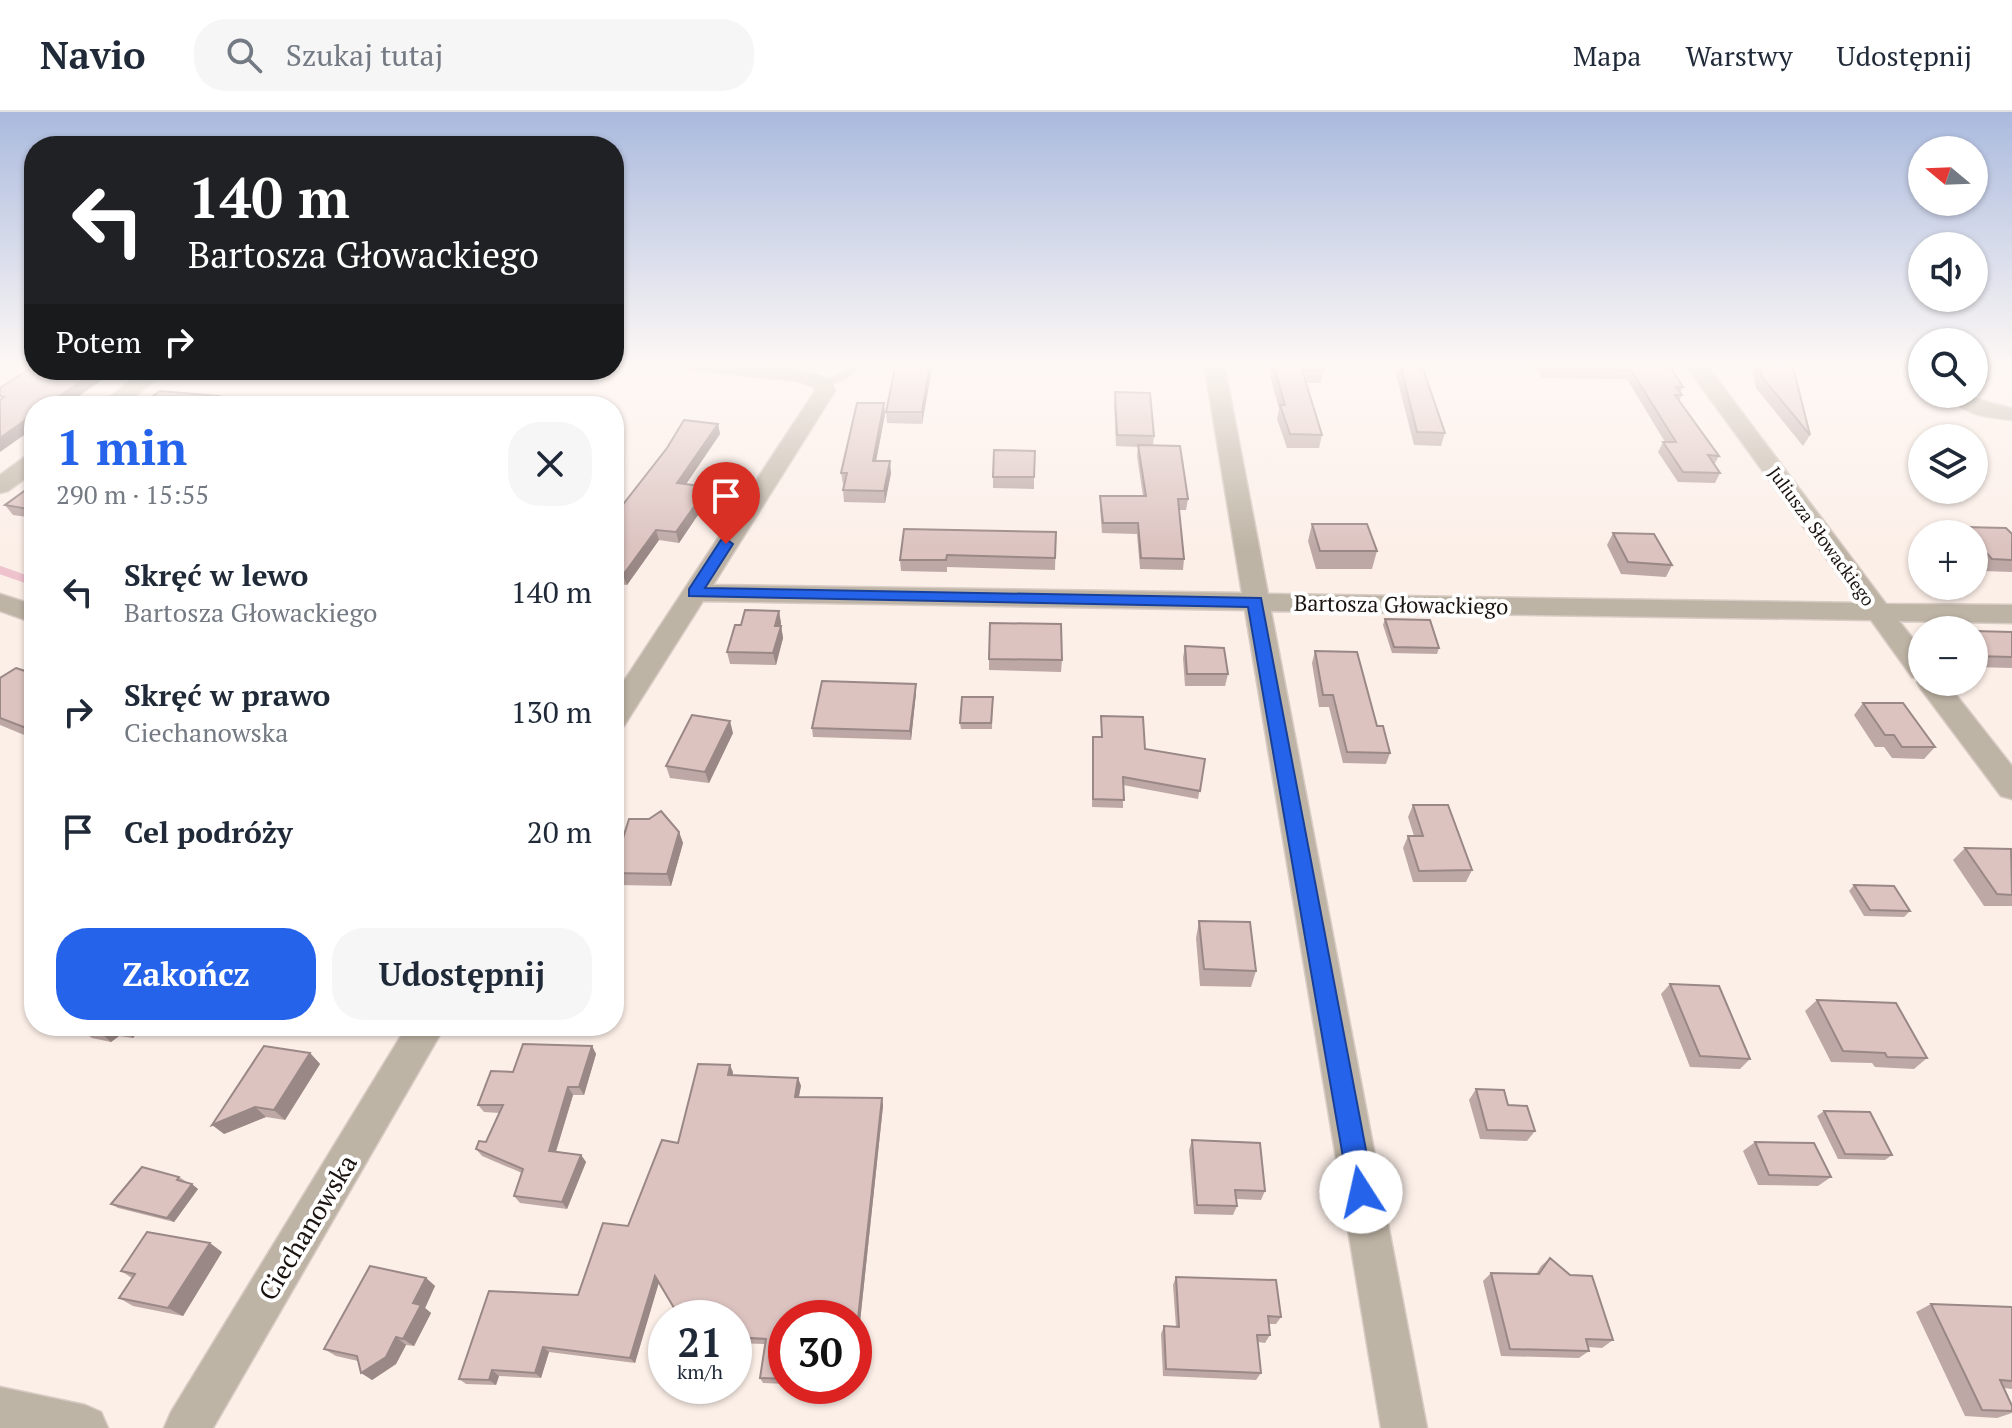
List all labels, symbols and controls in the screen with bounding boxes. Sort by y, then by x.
search box [194,19,754,91]
text: Navio [40,30,146,80]
icon: search [222,33,266,77]
text: Szukaj tutaj [286,35,443,75]
text: Mapa [1573,37,1641,74]
text: Warstwy [1685,37,1793,74]
text: Udostępnij [1837,37,1972,74]
north arrow [1908,136,1988,216]
map controls [1908,136,1988,696]
text: 140 m [188,160,350,234]
icon: left [56,168,160,272]
text: Bartosza Głowackiego [188,231,539,278]
button: sound [1908,232,1988,312]
icon: right [157,320,201,364]
text: Potem [56,322,141,362]
button: search [1908,328,1988,408]
text: 1 min [56,415,187,479]
button: close [508,422,592,506]
button: layers [1908,424,1988,504]
pin [692,462,760,544]
street label: Juliusza Słowackiego [1763,462,1881,611]
icon: arrive [704,474,748,518]
text: 290 m · 15:55 [56,477,209,511]
button: + [1908,520,1988,600]
text: Skręć w lewo [124,555,308,595]
icon: left [56,570,100,614]
text: 140 m [511,572,592,612]
street label: Bartosza Głowackiego [1294,588,1508,620]
text: Bartosza Głowackiego [124,595,377,629]
button: − [1908,616,1988,696]
text: Skręć w prawo [124,675,330,715]
icon: right [56,690,100,734]
text: 130 m [511,692,592,732]
text: Ciechanowska [124,715,288,749]
icon: arrive [56,810,100,854]
text: Cel podróży [124,812,293,852]
text: 20 m [527,812,592,852]
button: Zakończ [56,928,316,1020]
button: Udostępnij [332,928,592,1020]
street label: Ciechanowska [250,1148,364,1306]
position arrow [1319,1150,1403,1234]
speed limit sign: 30 [768,1300,872,1404]
text: 21 [677,1315,723,1368]
text: km/h [677,1358,723,1385]

